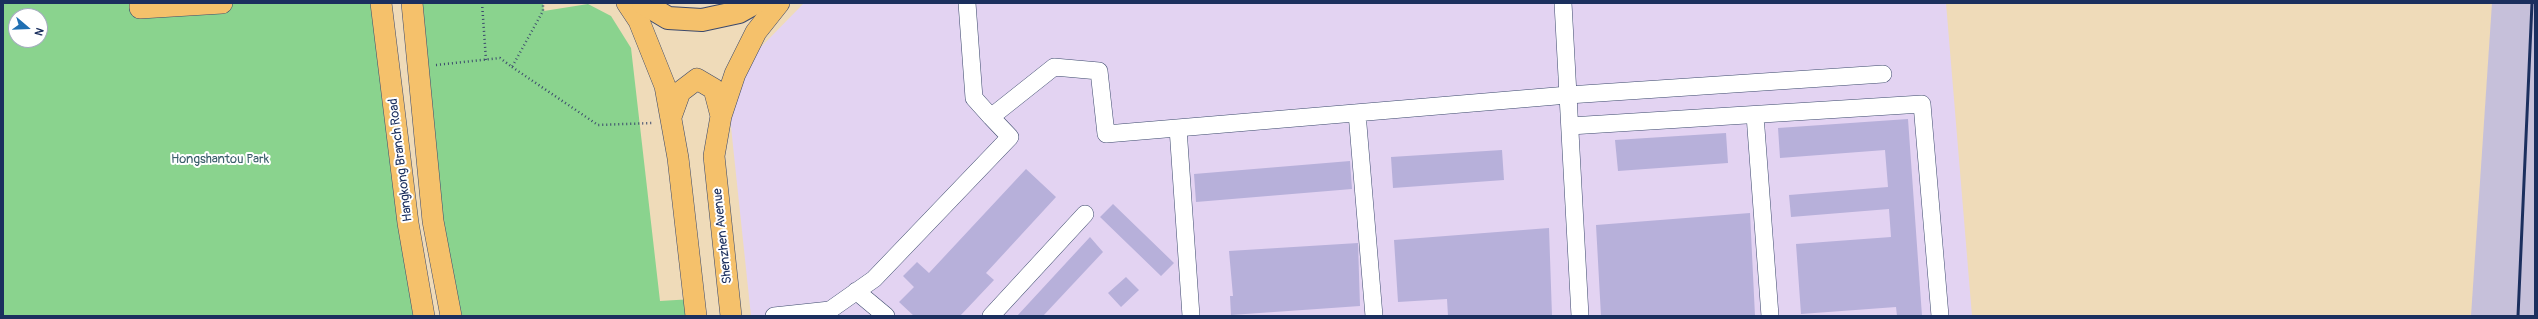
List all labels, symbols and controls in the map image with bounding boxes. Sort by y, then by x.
north arrow [8,8,48,48]
text: N [32,26,46,37]
street label: Hangkong Branch Road [386,97,416,223]
park label: Hongshantou Park [171,152,269,168]
street label: Shenzhen Avenue [710,187,736,285]

